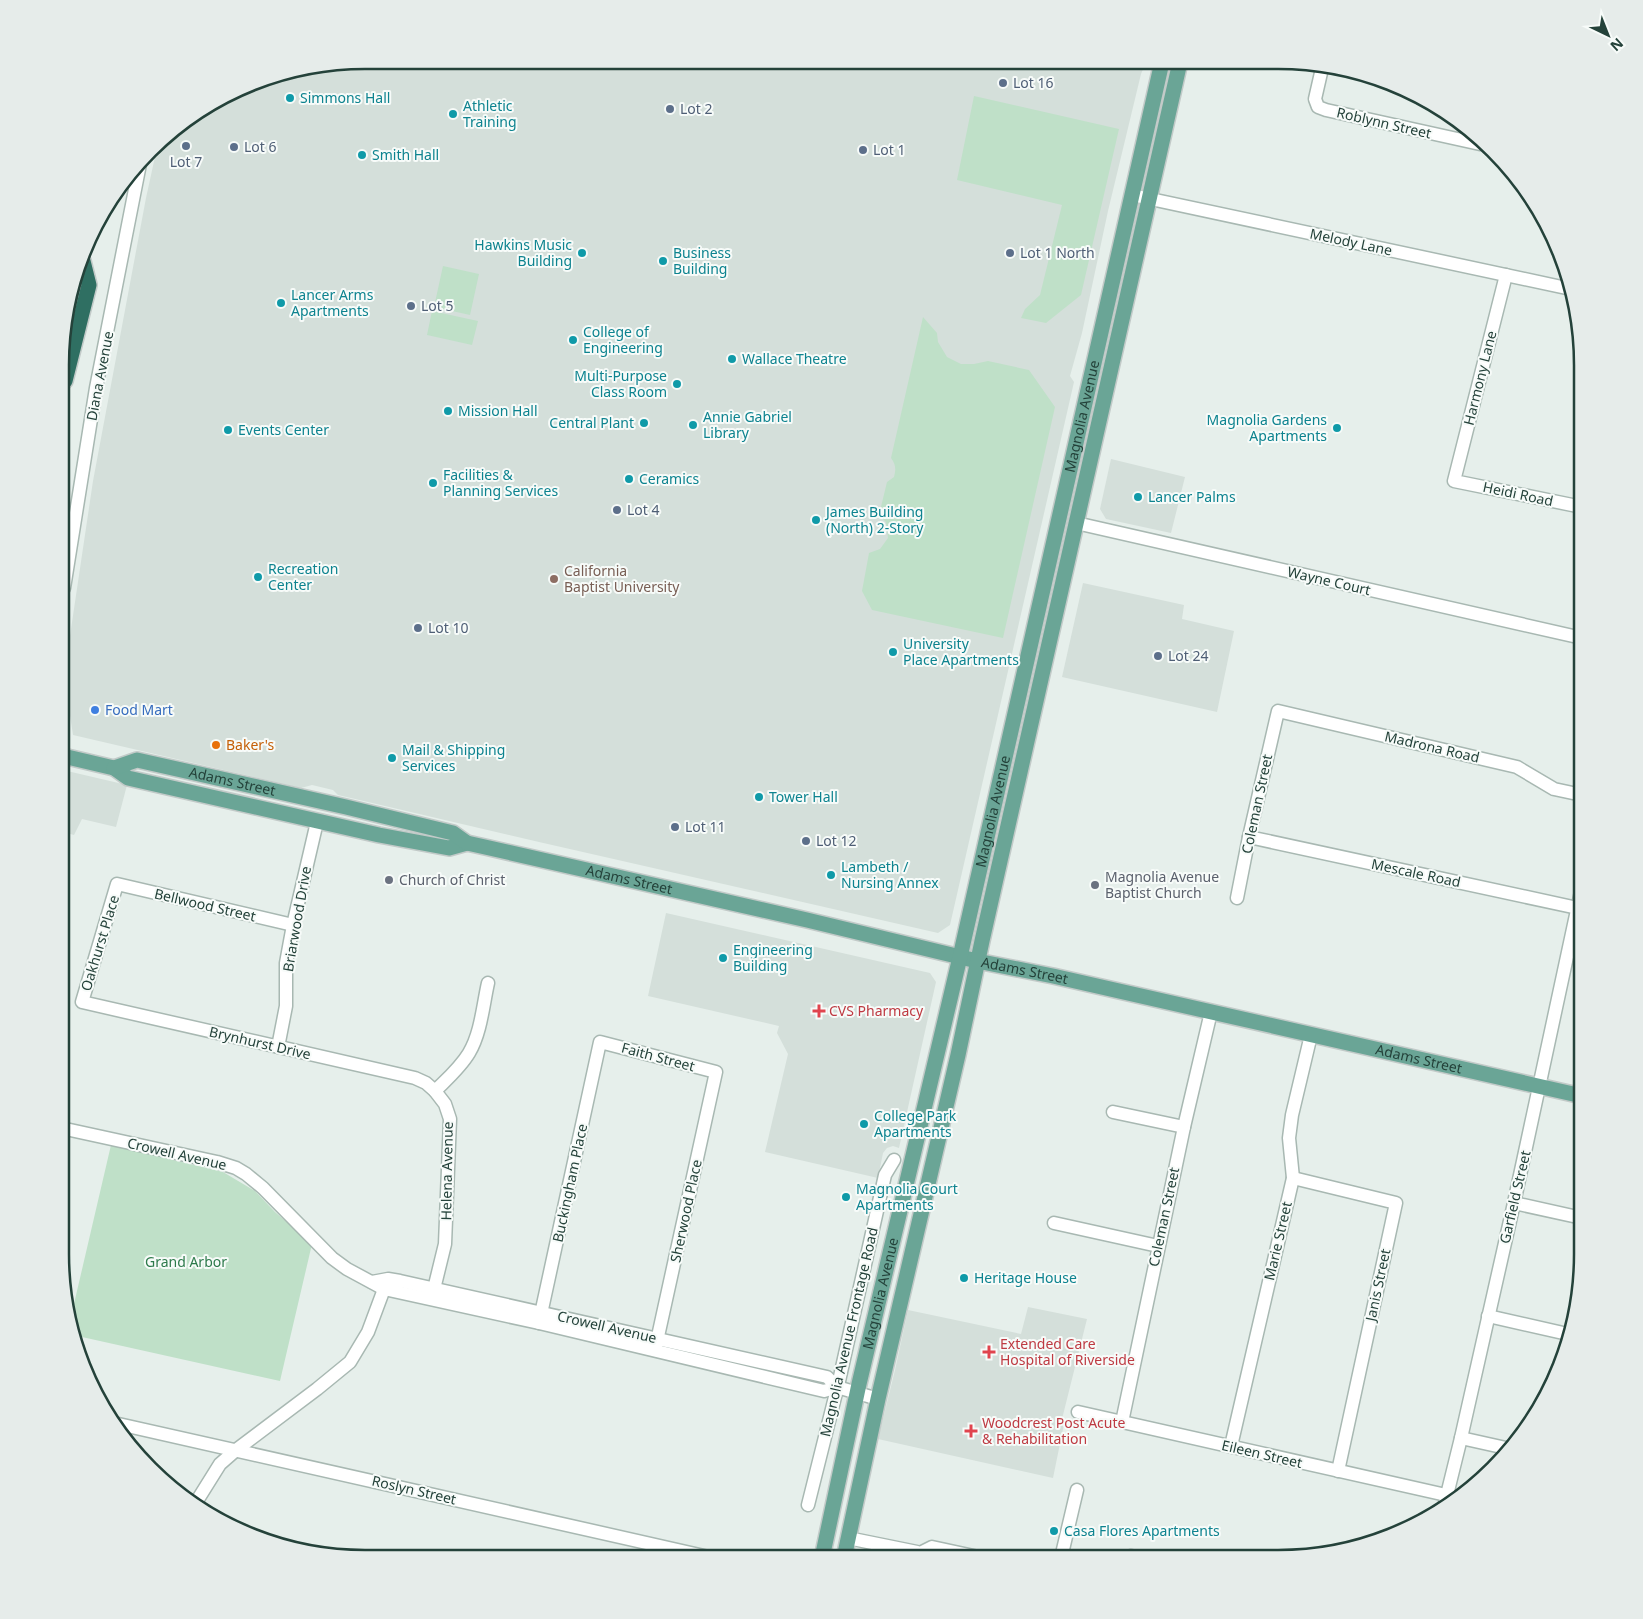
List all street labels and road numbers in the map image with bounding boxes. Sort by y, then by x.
street label: Roblynn Street [1335,102,1433,143]
street label: Melody Lane [1308,224,1394,260]
street label: Diana Avenue [82,329,118,422]
street label: Harmony Lane [1459,329,1500,427]
street label: Magnolia Avenue [1060,358,1103,474]
street label: Heidi Road [1481,477,1555,510]
street label: Wayne Court [1286,562,1373,599]
street label: Madrona Road [1383,726,1481,767]
street label: Coleman Street [1237,752,1276,855]
street label: Magnolia Avenue [971,753,1014,869]
street label: Adams Street [187,762,277,800]
street label: Mescale Road [1370,854,1462,891]
street label: Adams Street [584,860,674,898]
street label: Briarwood Drive [278,865,315,973]
street label: Bellwood Street [153,884,258,925]
street label: Oakhurst Place [76,893,123,993]
street label: Adams Street [980,952,1070,988]
street label: Brynhurst Drive [207,1022,313,1063]
street label: Faith Street [619,1038,697,1075]
street label: Adams Street [1374,1040,1464,1078]
street label: Helena Avenue [436,1121,457,1221]
street label: Buckingham Place [548,1122,591,1244]
street label: Crowell Avenue [126,1133,229,1174]
street label: Garfield Street [1495,1148,1534,1245]
street label: Sherwood Place [665,1158,706,1264]
street label: Coleman Street [1144,1165,1183,1268]
street label: Marie Street [1259,1199,1296,1282]
street label: Magnolia Avenue Frontage Road [815,1225,882,1438]
street label: Magnolia Avenue [858,1235,902,1351]
street label: Janis Street [1360,1247,1394,1325]
street label: Crowell Avenue [556,1306,659,1347]
street label: Eileen Street [1220,1435,1304,1472]
street label: Roslyn Street [370,1471,458,1508]

